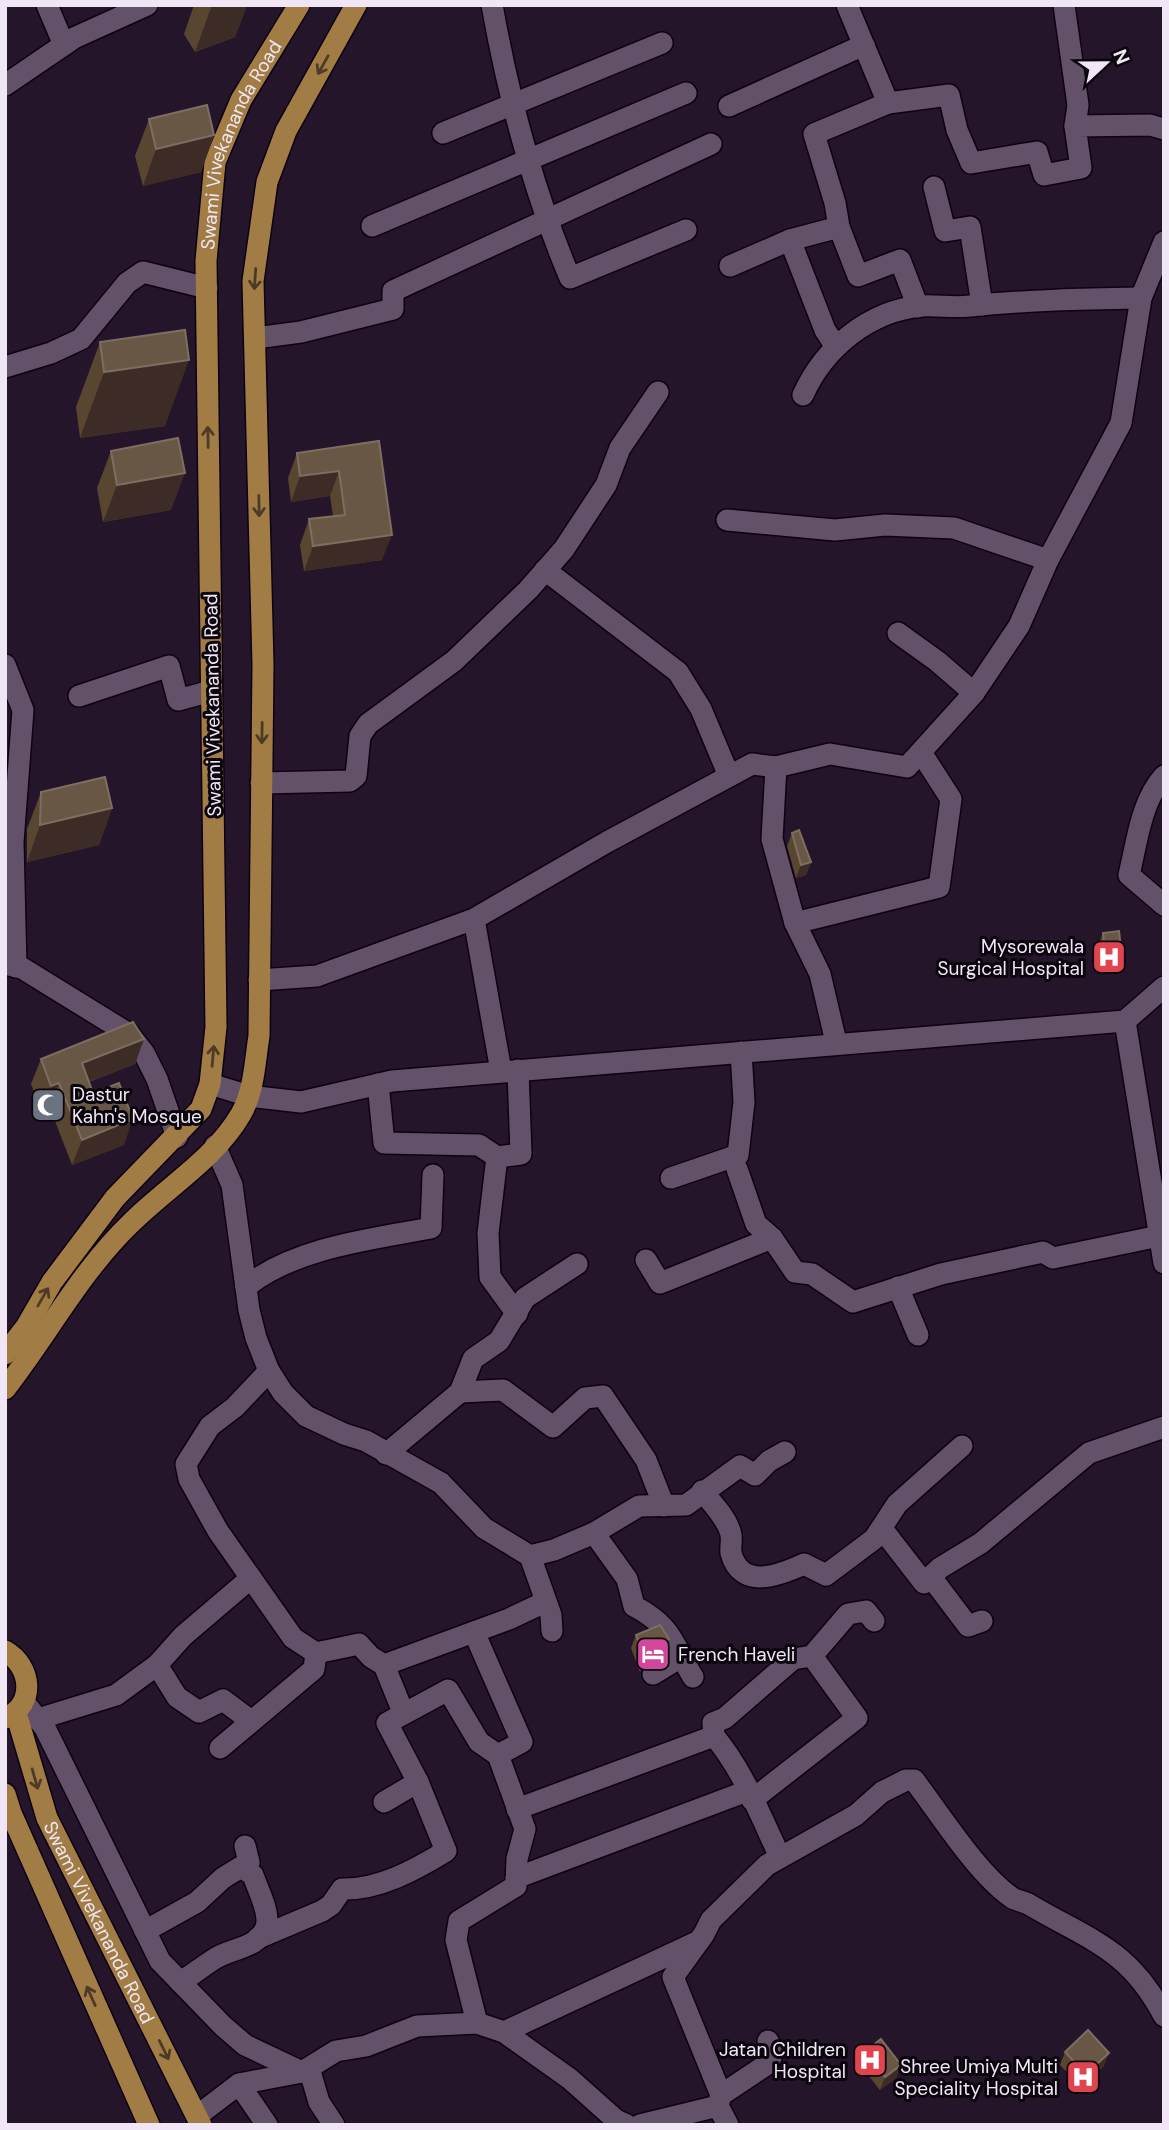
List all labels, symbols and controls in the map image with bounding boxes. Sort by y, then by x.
north arrow [1071,28,1141,98]
street label: Swami Vivekananda Road [195,36,288,251]
text: N [1107,46,1135,68]
one-way arrow [316,54,329,75]
one-way arrow [248,267,261,290]
one-way arrow [202,426,215,449]
one-way arrow [252,494,266,517]
street label: Swami Vivekananda Road [198,593,227,817]
one-way arrow [255,722,269,745]
place label: Mysorewala Surgical Hospital [937,934,1084,981]
hospital icon: Mysorewala Surgical Hospital [1090,938,1128,976]
one-way arrow [207,1045,220,1068]
place label: Dastur Kahn's Mosque [72,1082,202,1129]
mosque icon: Dastur Kahn's Mosque [29,1086,67,1124]
one-way arrow [36,1287,50,1307]
hotel icon: French Haveli [634,1635,672,1673]
place label: French Haveli [678,1642,795,1667]
one-way arrow [30,1767,43,1789]
street label: Swami Vivekananda Road [38,1817,160,2028]
one-way arrow [84,1985,97,2007]
place label: Jatan Children Hospital [719,2037,846,2084]
one-way arrow [158,2039,172,2060]
hospital icon: Jatan Children Hospital [851,2041,889,2079]
place label: Shree Umiya Multi Speciality Hospital [894,2054,1058,2101]
hospital icon: Shree Umiya Multi Speciality Hospital [1064,2058,1102,2096]

